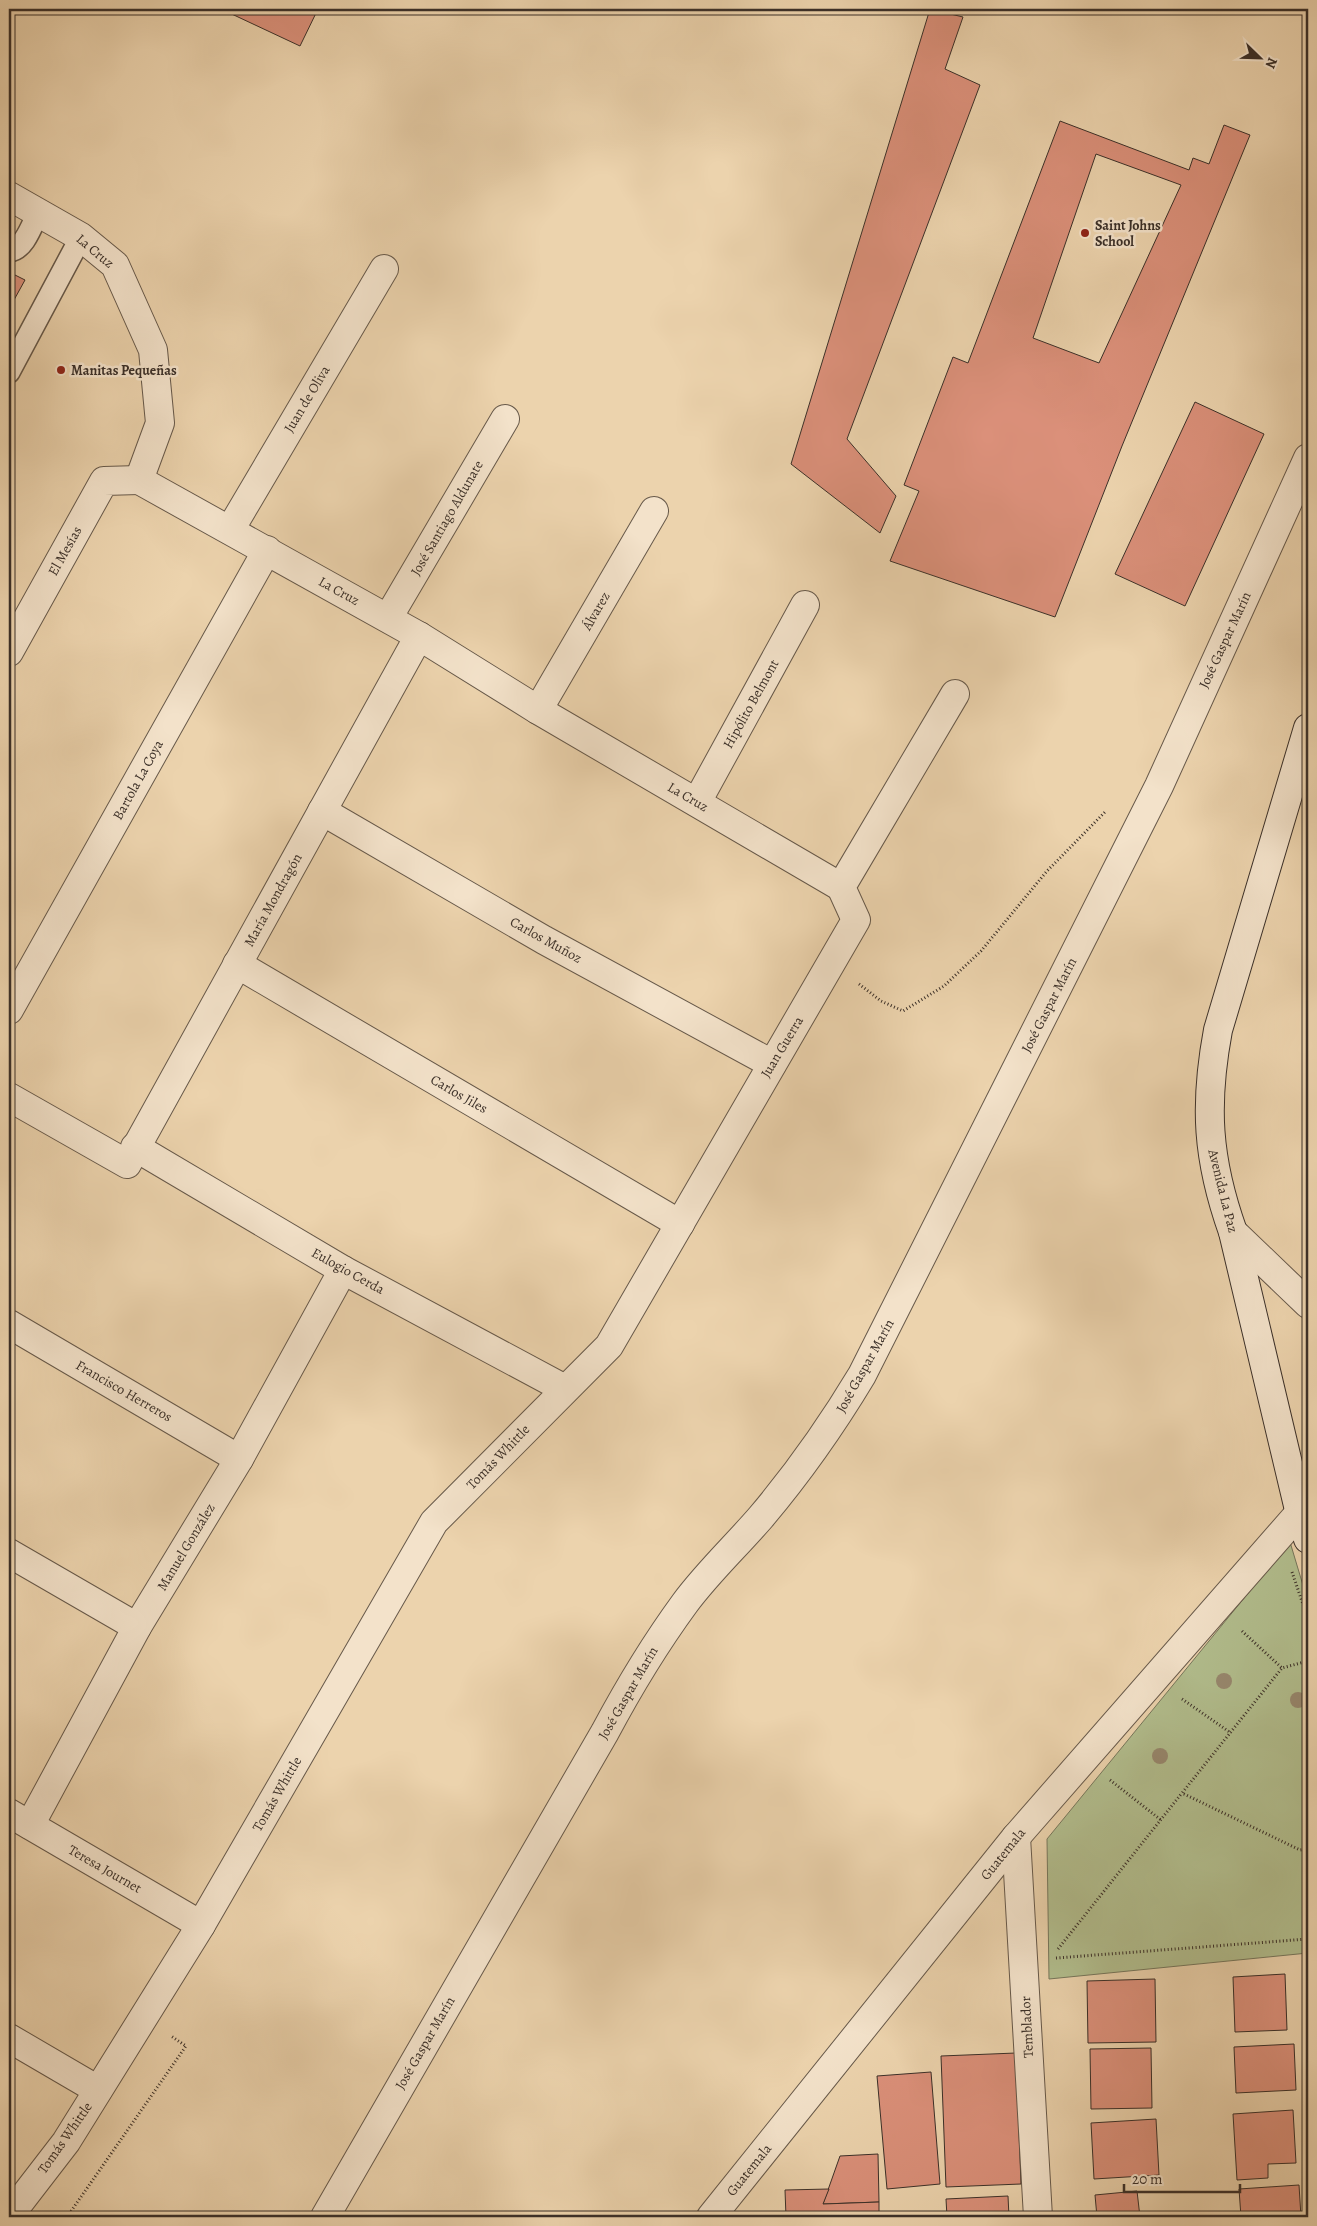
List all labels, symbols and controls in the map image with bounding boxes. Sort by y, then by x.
north arrow [1234,32,1284,82]
text: N [1261,54,1282,71]
place label: Saint Johns School [1095,216,1161,251]
marker: Saint Johns School [1079,227,1091,239]
street label: La Cruz [72,229,118,273]
place label: Manitas Pequeñas [71,361,177,380]
street label: Juan de Oliva [280,362,335,436]
marker: Manitas Pequeñas [55,364,67,376]
street label: José Santiago Aldunate [406,457,488,579]
street label: El Mesías [44,523,86,579]
street label: La Cruz [315,572,363,610]
street label: Álvarez [577,588,615,635]
street label: José Gaspar Marín [1194,588,1256,691]
street label: Hipólito Belmont [719,656,784,752]
street label: Bartola La Coya [108,736,168,823]
street label: La Cruz [664,778,712,816]
street label: María Mondragón [239,850,307,950]
street label: Carlos Muñoz [506,912,586,968]
street label: José Gaspar Marín [1017,954,1081,1056]
street label: Juan Guerra [756,1012,808,1081]
street label: Carlos Jiles [427,1070,491,1118]
street label: Avenida La Paz [1203,1146,1243,1235]
street label: Eulogio Cerda [308,1243,388,1299]
street label: José Gaspar Marín [831,1316,899,1416]
street label: Francisco Herreros [72,1356,176,1426]
street label: Tomás Whittle [462,1420,534,1494]
street label: Manuel González [152,1500,220,1594]
street label: José Gaspar Marín [594,1643,662,1743]
street label: Tomás Whittle [248,1753,306,1835]
street label: Guatemala [976,1824,1030,1884]
street label: Teresa Journet [65,1840,146,1898]
street label: José Gaspar Marín [391,1993,459,2093]
street label: Temblador [1016,1995,1038,2058]
street label: Tomás Whittle [33,2098,97,2178]
street label: Guatemala [722,2140,776,2200]
scale bar [1124,2161,1241,2193]
text: 20 m [1132,2169,1163,2189]

